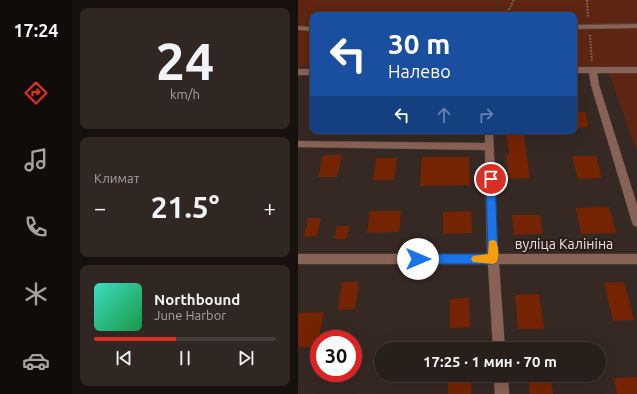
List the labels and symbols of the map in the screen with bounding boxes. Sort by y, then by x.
pin [474,162,508,196]
street label: вуліца Калініна [515,236,613,252]
position arrow [397,238,439,280]
speed limit sign: 30 [310,330,362,382]

